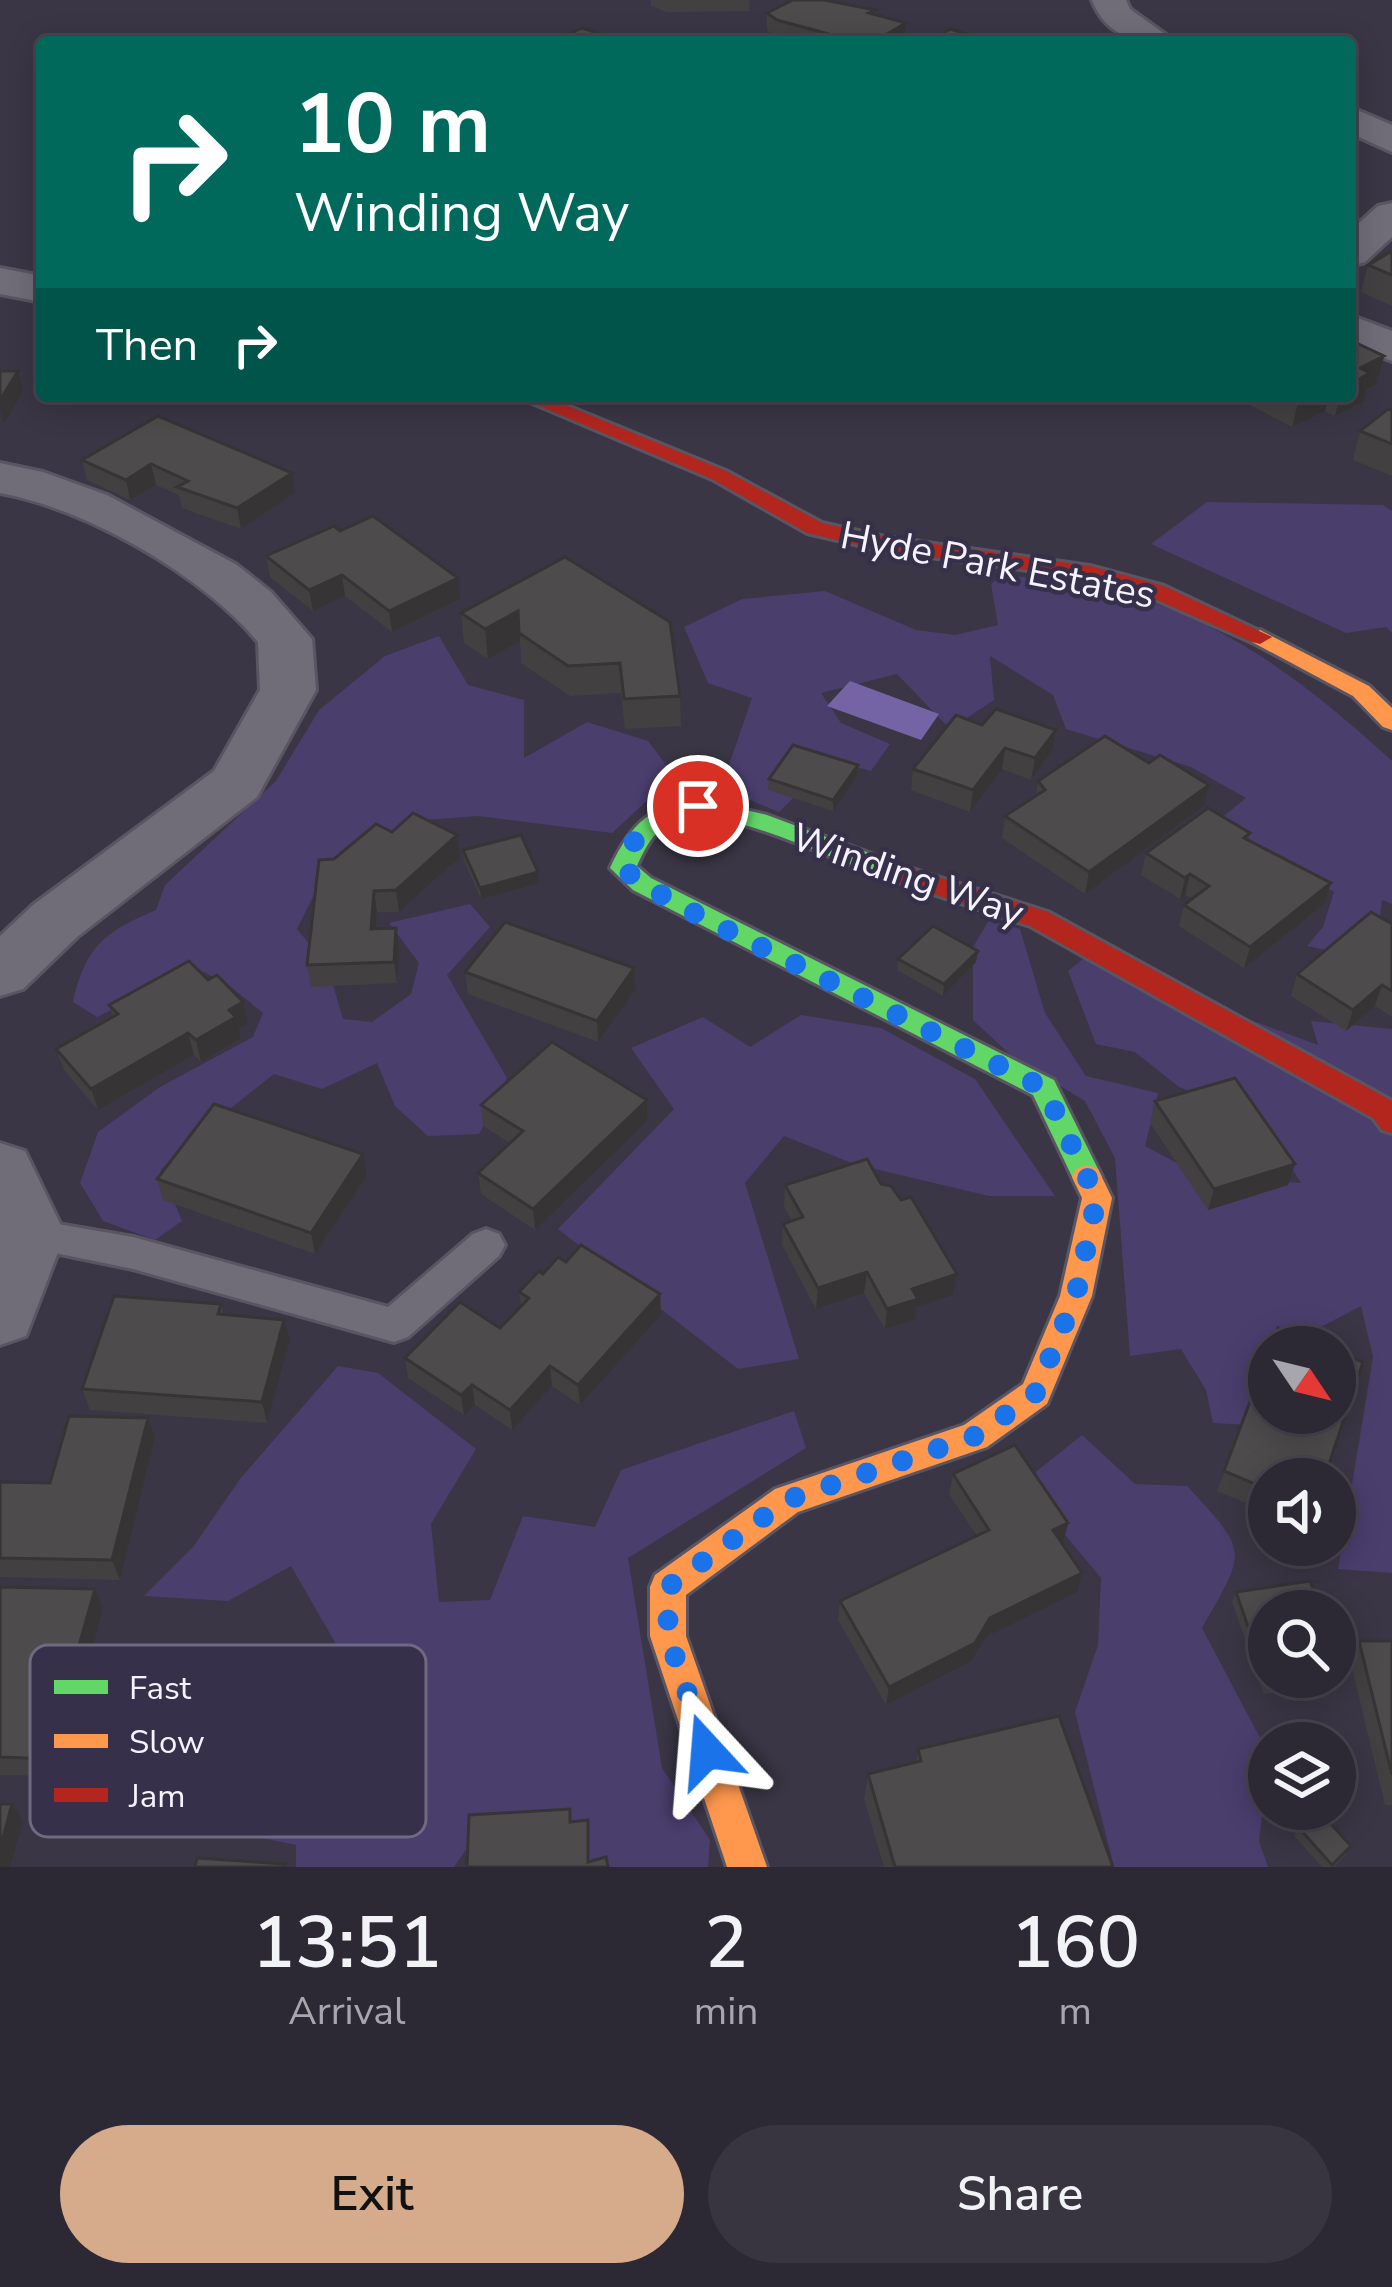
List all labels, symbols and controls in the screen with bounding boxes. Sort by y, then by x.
text: 10 m [294,67,491,182]
icon: right [96,84,252,240]
text: Winding Way [294,176,629,250]
icon: right [222,312,288,378]
text: Then [96,315,198,376]
street label: Hyde Park Estates [836,509,1159,622]
pin [647,755,749,857]
icon: arrive [665,773,731,839]
street label: Winding Way [784,811,1031,940]
north arrow [1248,1326,1356,1434]
map controls [1248,1326,1356,1830]
button: sound [1248,1458,1356,1566]
button: search [1248,1590,1356,1698]
legend [30,1645,426,1837]
text: Fast [129,1666,192,1711]
position arrow [644,1688,770,1814]
text: Slow [129,1720,205,1765]
button: layers [1248,1722,1356,1830]
text: Jam [128,1774,185,1819]
text: 13:51 [252,1894,442,1992]
text: 2 [705,1894,748,1992]
text: 160 [1010,1894,1140,1992]
text: Arrival [288,1985,406,2038]
text: min [694,1985,758,2038]
text: m [1058,1985,1092,2038]
button: Exit [60,2125,684,2263]
button: Share [708,2125,1332,2263]

